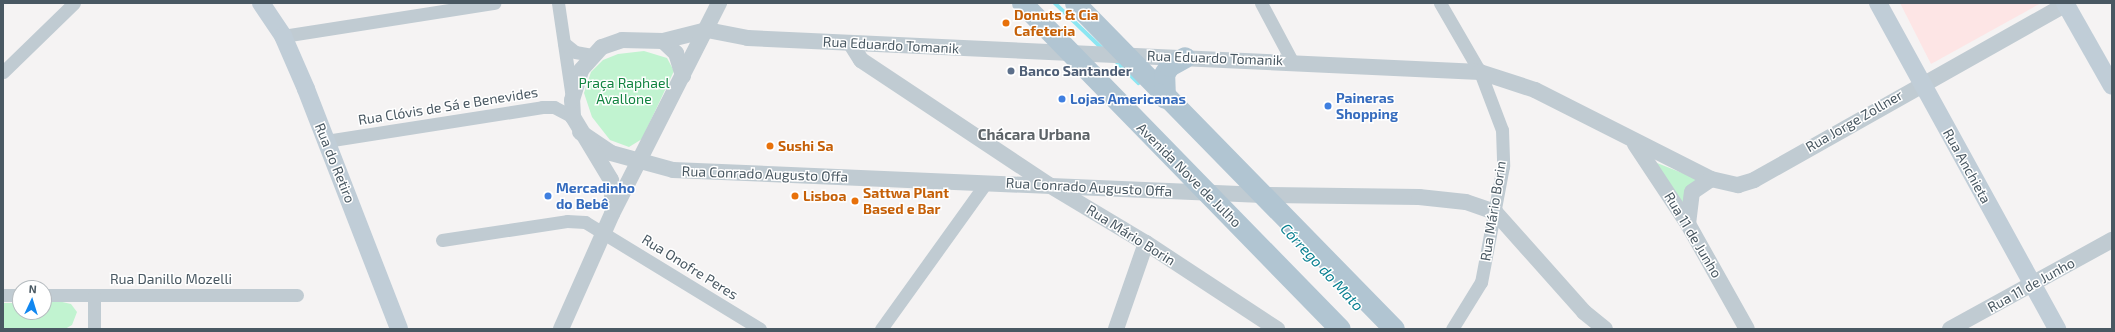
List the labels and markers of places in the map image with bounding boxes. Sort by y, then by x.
place label: Donuts & Cia Cafeteria [1014,7,1099,40]
marker: Donuts & Cia Cafeteria [1001,18,1011,28]
place label: Banco Santander [1019,63,1132,79]
marker: Banco Santander [1006,66,1016,76]
place label: Paineras Shopping [1336,90,1398,122]
place label: Lojas Americanas [1070,91,1186,107]
marker: Lojas Americanas [1057,94,1067,104]
marker: Paineras Shopping [1323,101,1333,111]
place label: Sushi Sa [778,138,833,154]
marker: Sushi Sa [765,141,775,151]
place label: Mercadinho do Bebê [556,180,635,212]
place label: Sattwa Plant Based e Bar [863,185,949,218]
place label: Lisboa [803,188,846,204]
marker: Mercadinho do Bebê [543,191,553,201]
marker: Lisboa [790,191,800,201]
marker: Sattwa Plant Based e Bar [850,196,860,206]

